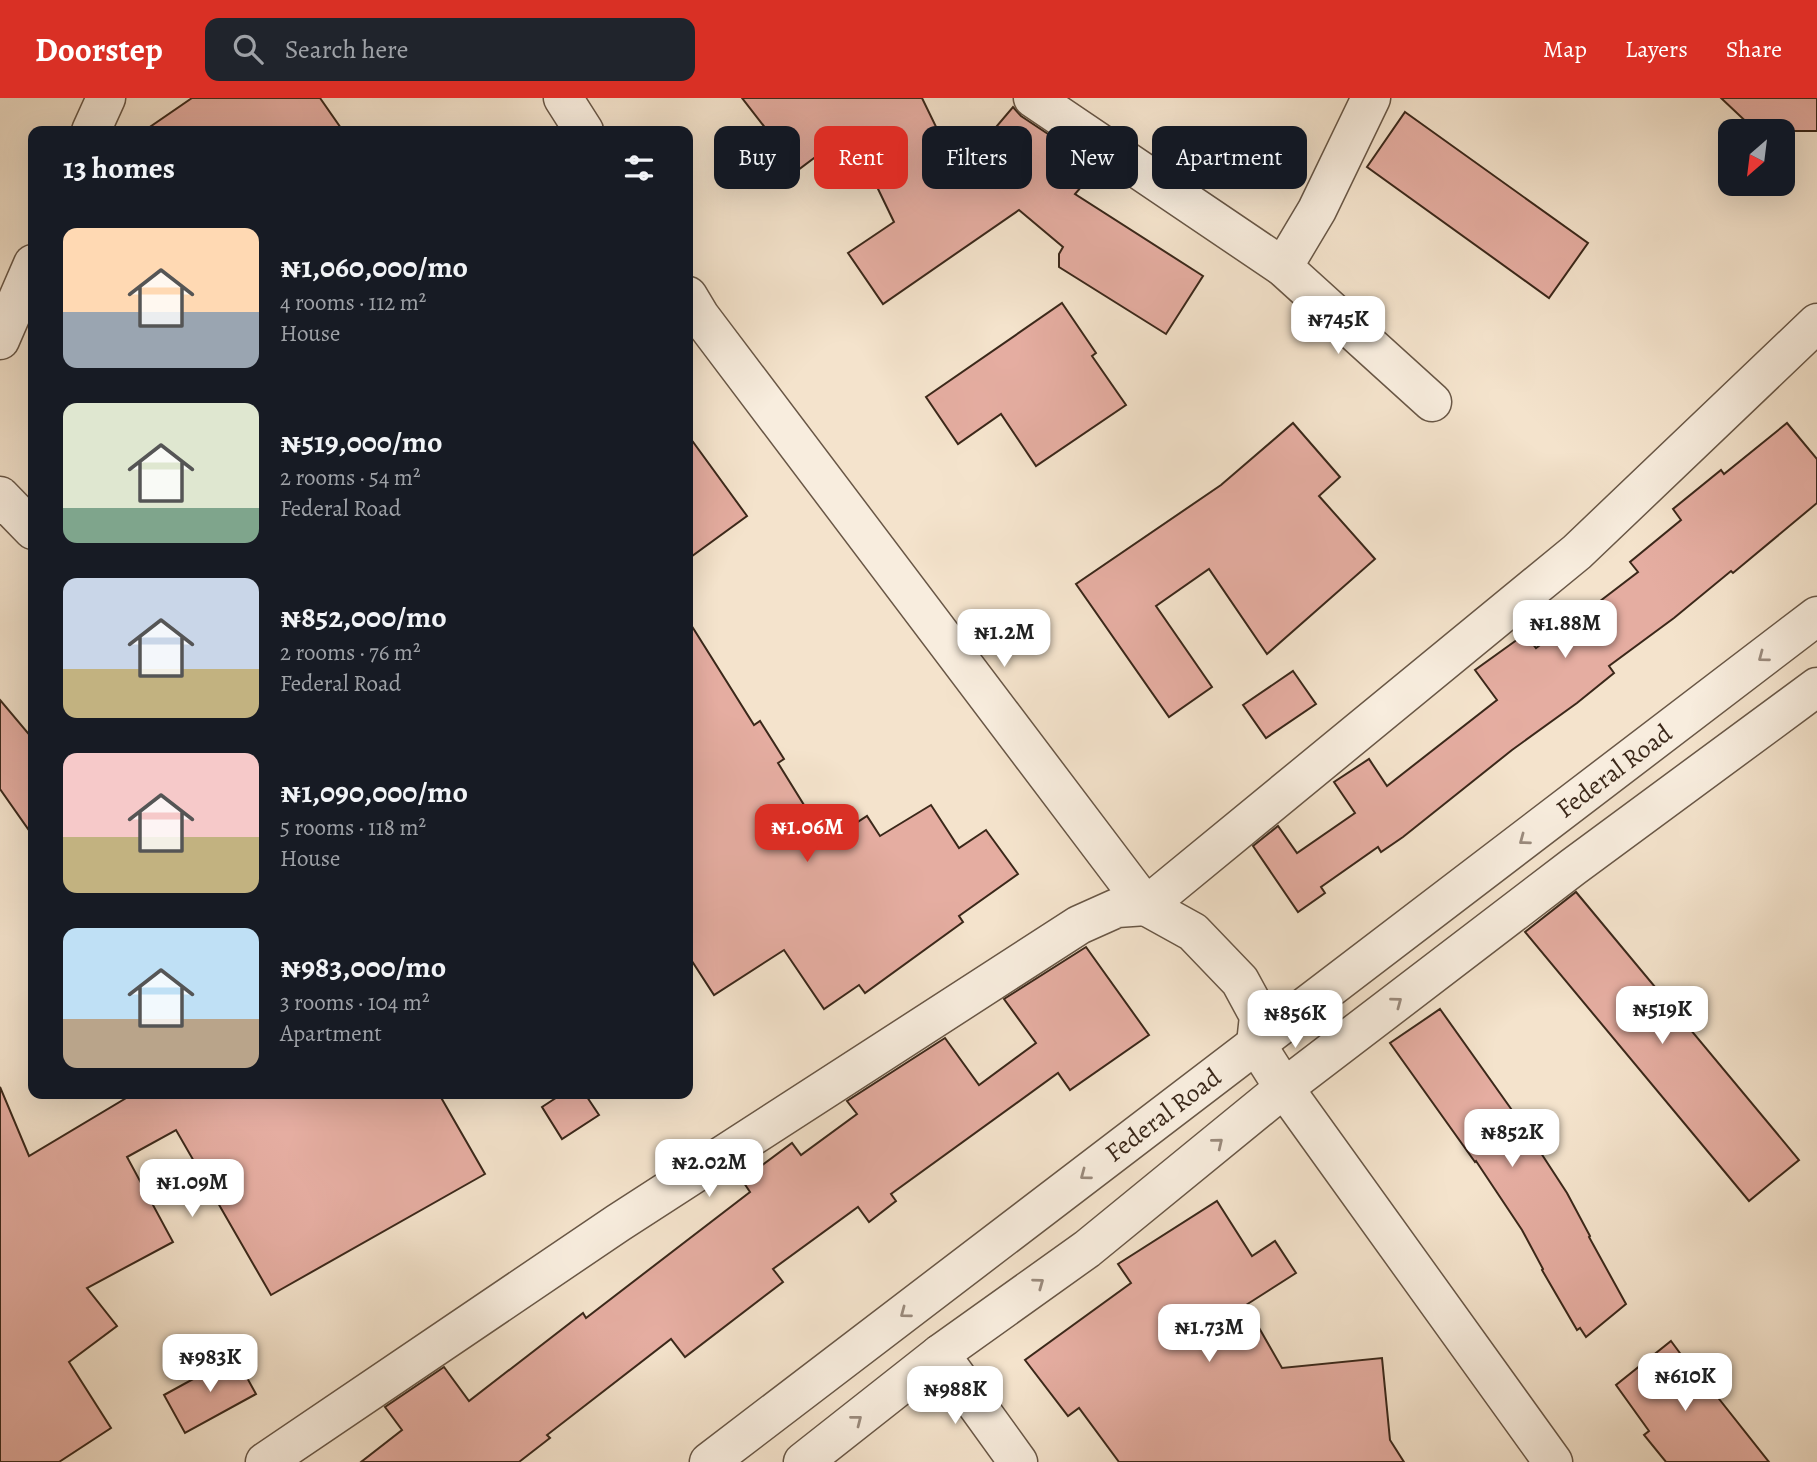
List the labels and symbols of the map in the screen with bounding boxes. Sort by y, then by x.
north arrow [1718,119,1796,196]
pin: ₦745K [1289,296,1387,356]
pin: ₦1.88M [1508,601,1622,660]
pin: ₦1.2M [955,610,1053,669]
one-way arrow [1758,649,1771,661]
street label: Federal Road [1549,716,1679,826]
pin: ₦1.06M [750,804,864,864]
one-way arrow [1519,831,1531,844]
pin: ₦519K [1613,986,1711,1046]
pin: ₦856K [1246,990,1344,1050]
one-way arrow [1389,998,1401,1011]
street label: Federal Road [1098,1060,1228,1170]
pin: ₦852K [1463,1110,1561,1169]
one-way arrow [1210,1138,1222,1151]
pin: ₦2.02M [652,1140,766,1199]
pin: ₦1.09M [135,1160,249,1219]
one-way arrow [1081,1167,1093,1180]
one-way arrow [1031,1279,1044,1292]
pin: ₦1.73M [1152,1304,1266,1364]
one-way arrow [900,1305,912,1318]
pin: ₦983K [161,1334,259,1394]
pin: ₦610K [1636,1354,1734,1413]
pin: ₦988K [906,1366,1004,1426]
one-way arrow [849,1415,862,1428]

